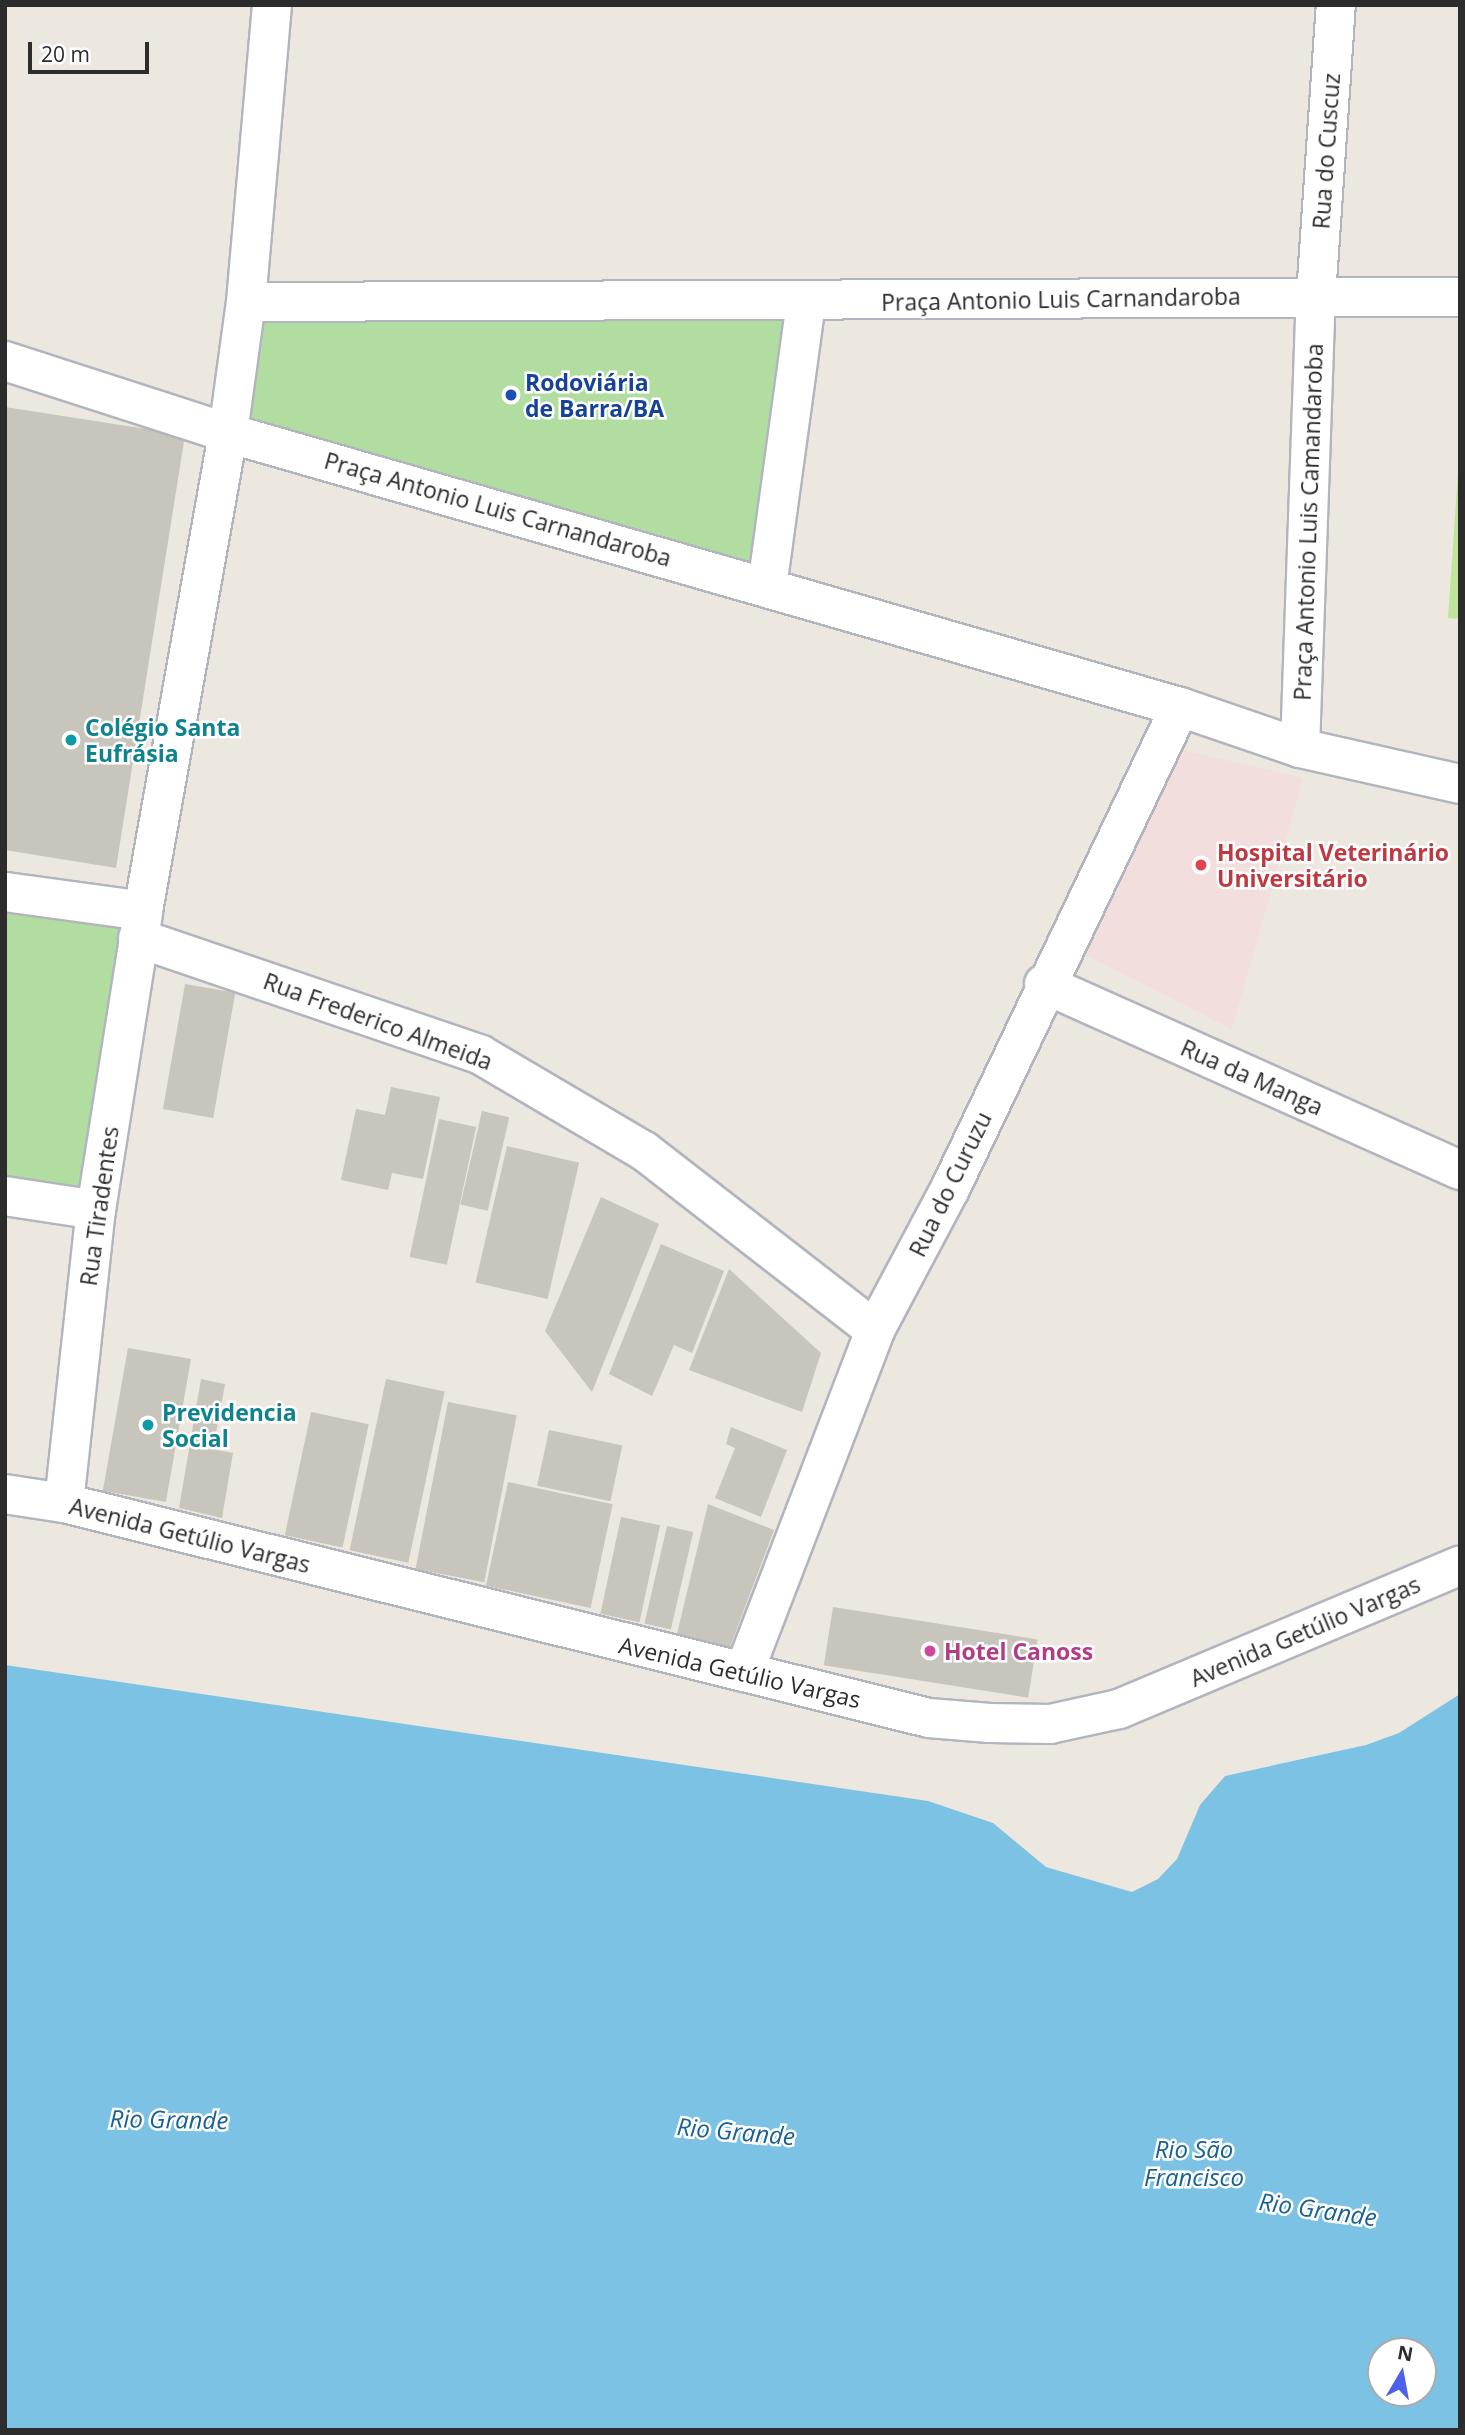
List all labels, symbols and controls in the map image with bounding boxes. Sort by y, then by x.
scale bar [32,28,152,72]
text: 20 m [41,40,90,68]
street label: Rua do Cuscuz [1307,72,1345,230]
street label: Praça Antonio Luis Carnandaroba [881,282,1241,316]
street label: Praça Antonio Luis Camandaroba [1288,343,1328,701]
place label: Rodoviária de Barra/BA [525,368,664,422]
marker: Rodoviária de Barra/BA [503,387,519,403]
street label: Praça Antonio Luis Carnandaroba [321,446,675,572]
place label: Colégio Santa Eufrásia [85,713,240,767]
marker: Colégio Santa Eufrásia [63,732,79,748]
place label: Hospital Veterinário Universitário [1217,838,1449,892]
marker: Hospital Veterinário Universitário [1191,855,1211,875]
street label: Rua Frederico Almeida [260,967,496,1075]
street label: Rua da Manga [1177,1033,1327,1121]
street label: Rua do Curuzu [903,1107,997,1261]
street label: Rua Tiradentes [74,1124,124,1288]
place label: Previdencia Social [162,1398,297,1452]
marker: Previdencia Social [140,1417,156,1433]
street label: Avenida Getúlio Vargas [67,1492,313,1578]
street label: Avenida Getúlio Vargas [1186,1570,1424,1692]
street label: Avenida Getúlio Vargas [616,1631,864,1713]
place label: Hotel Canoss [944,1637,1093,1665]
marker: Hotel Canoss [922,1643,938,1659]
water label: Rio Grande [109,2104,229,2134]
water label: Rio Grande [676,2111,796,2151]
water label: Rio São Francisco [1144,2135,1244,2191]
water label: Rio Grande [1257,2186,1379,2232]
north arrow [1367,2337,1437,2407]
text: N [1395,2339,1415,2367]

